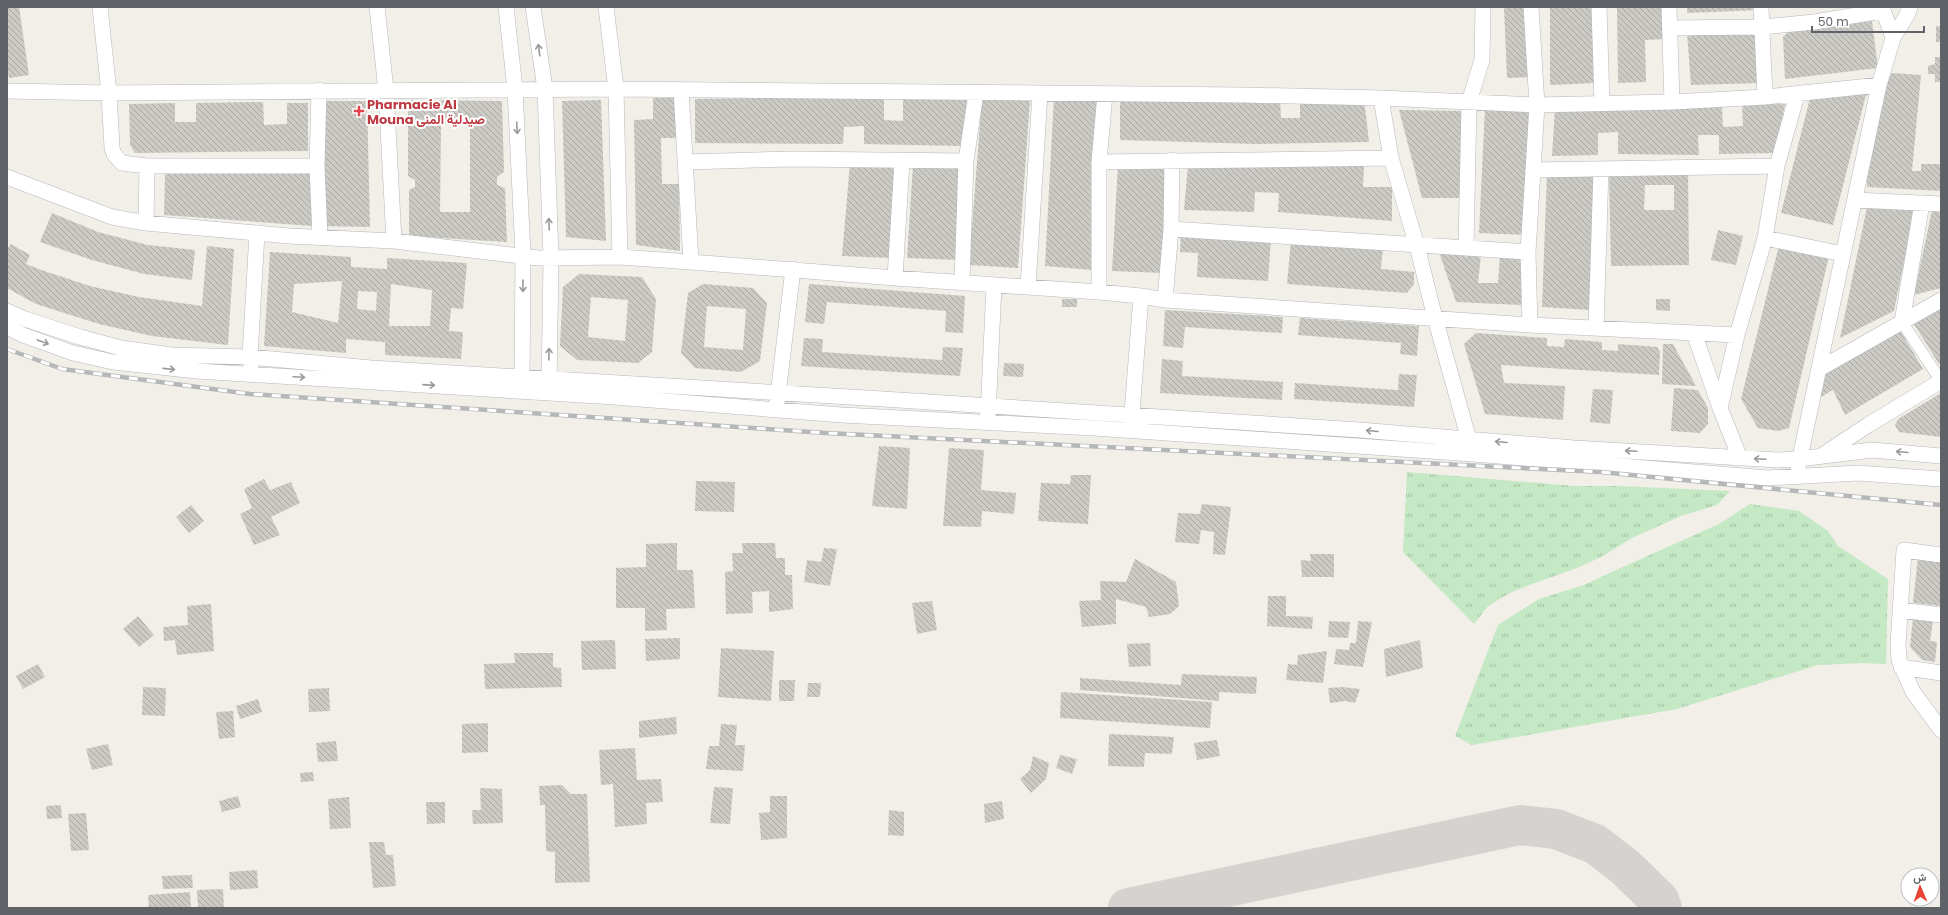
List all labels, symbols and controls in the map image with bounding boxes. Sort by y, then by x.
scale bar [1812,8,1924,34]
text: 50 m [1818,13,1849,30]
one-way arrow [535,44,543,57]
place label: Pharmacie Al Mouna صيدلية المنى [367,95,485,129]
marker: Pharmacie Al Mouna صيدلية المنى [354,106,364,116]
one-way arrow [513,121,520,134]
one-way arrow [546,218,553,231]
one-way arrow [519,279,527,292]
one-way arrow [36,339,49,346]
one-way arrow [545,348,553,361]
one-way arrow [163,365,176,372]
one-way arrow [292,373,305,380]
one-way arrow [422,382,435,389]
one-way arrow [1365,428,1378,435]
one-way arrow [1495,438,1508,445]
one-way arrow [1625,447,1638,455]
one-way arrow [1896,449,1909,456]
one-way arrow [1754,455,1767,463]
north arrow [1900,867,1940,907]
text: ش [1913,869,1927,885]

